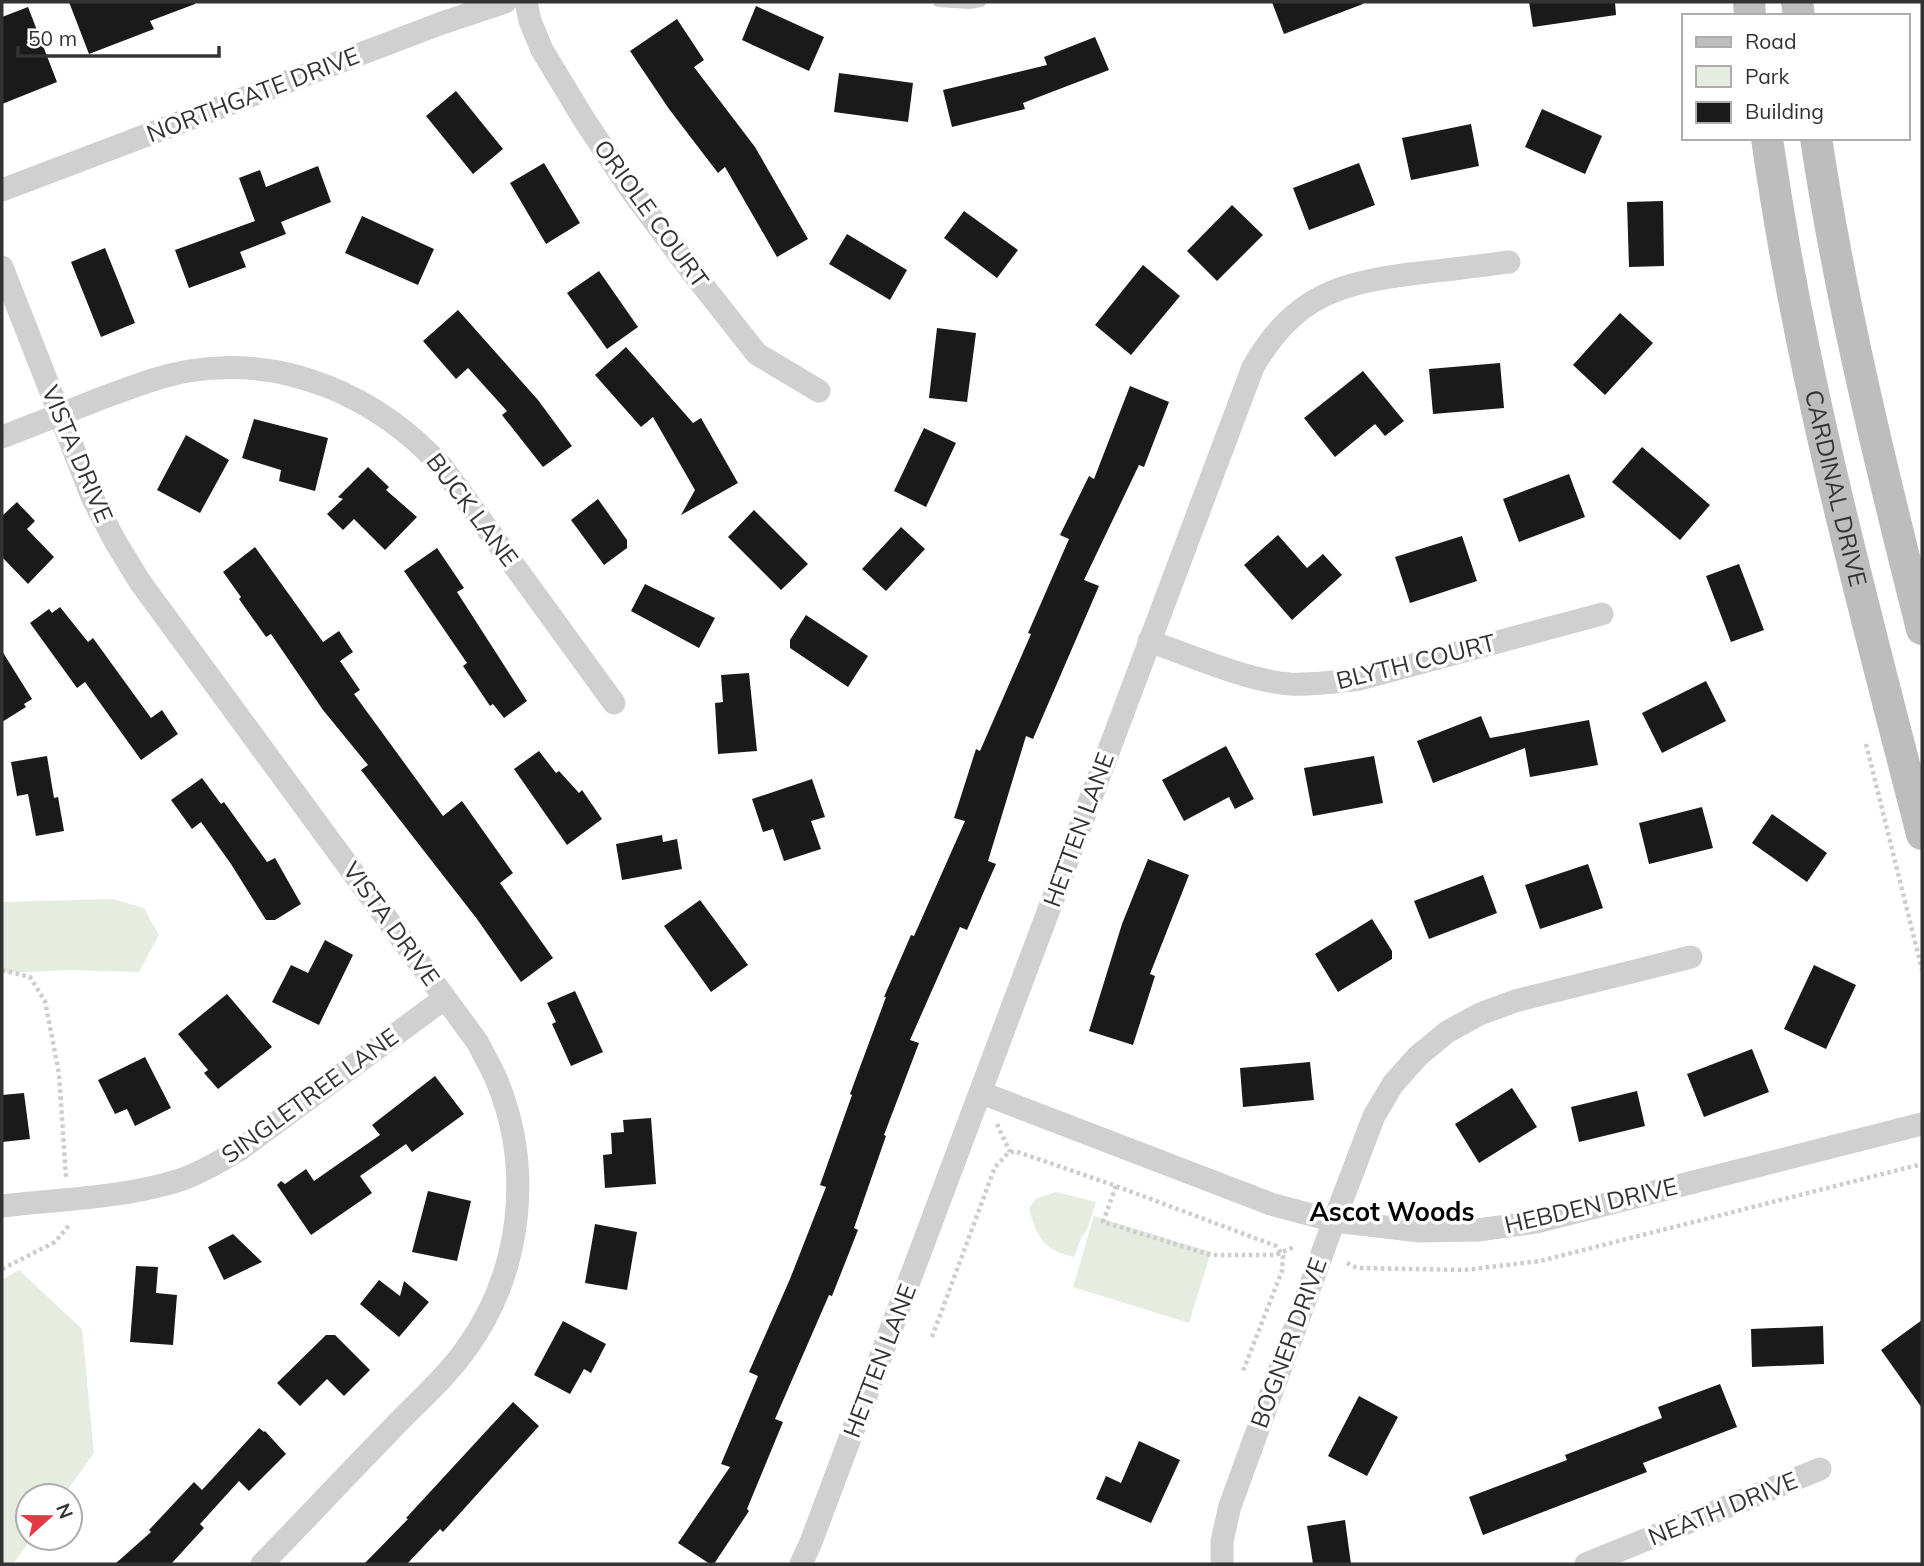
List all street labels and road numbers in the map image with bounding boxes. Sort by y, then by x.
street label: NORTHGATE DRIVE [142,40,363,148]
street label: ORIOLE COURT [588,133,716,294]
street label: VISTA DRIVE [36,381,120,527]
street label: CARDINAL DRIVE [1799,387,1874,589]
street label: BUCK LANE [420,447,525,572]
street label: BLYTH COURT [1333,627,1499,695]
street label: HETTEN LANE [1036,748,1120,911]
street label: VISTA DRIVE [337,856,447,991]
street label: SINGLETREE LANE [215,1021,404,1169]
street label: HEBDEN DRIVE [1501,1171,1680,1240]
street label: BOGNER DRIVE [1243,1253,1333,1432]
street label: HETTEN LANE [836,1280,922,1442]
street label: NEATH DRIVE [1644,1465,1802,1552]

